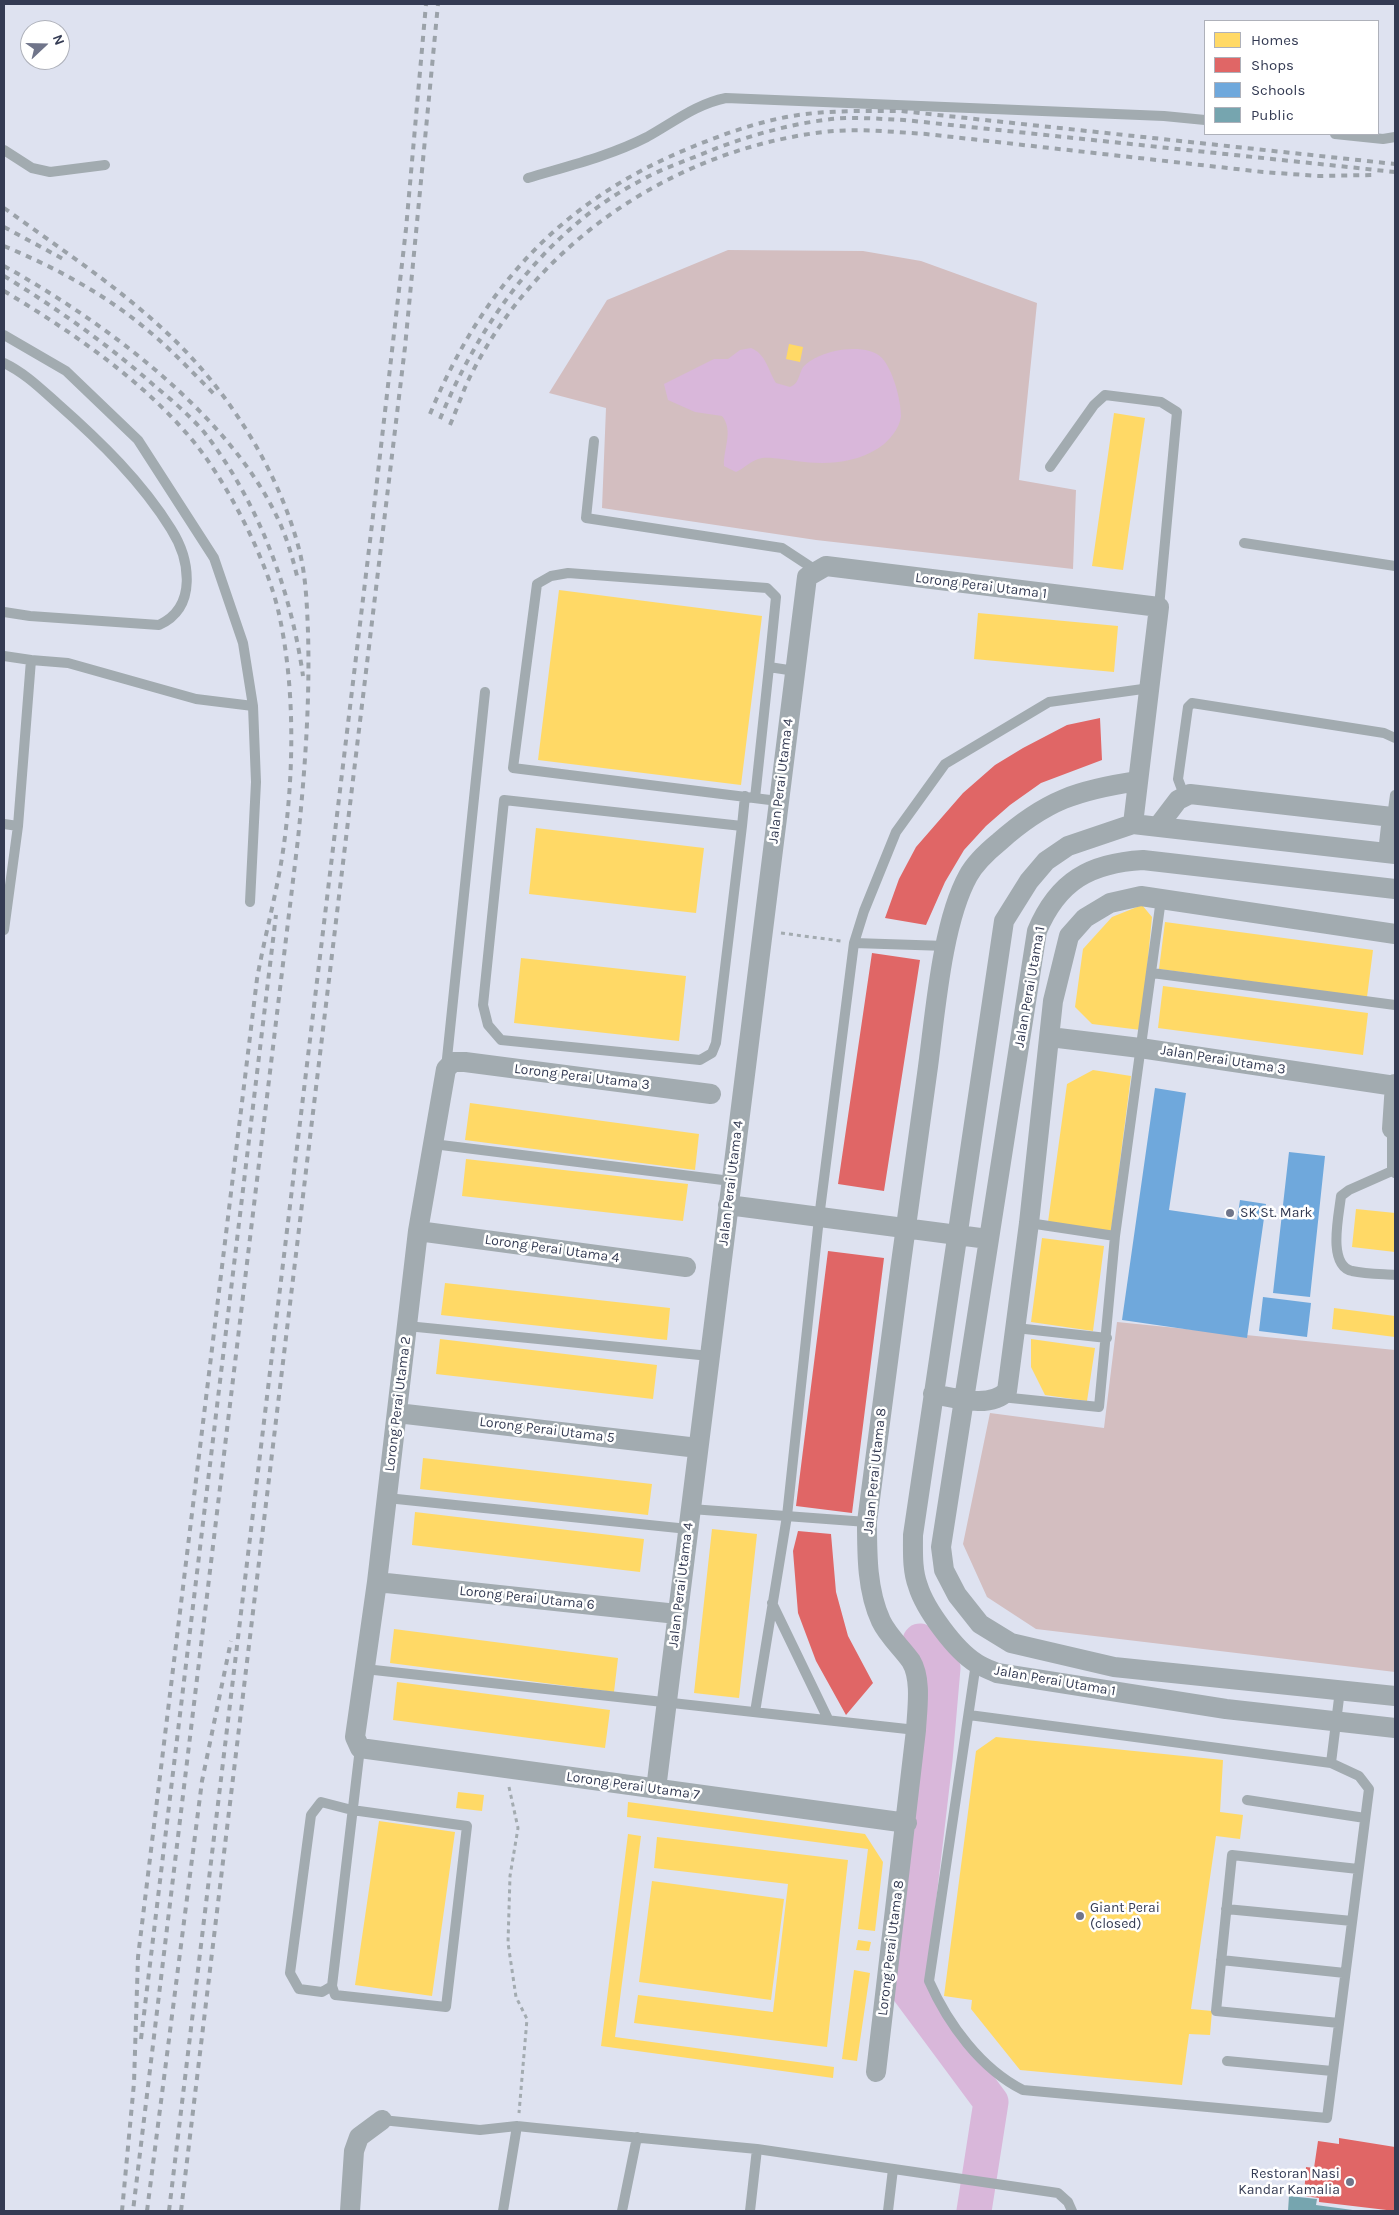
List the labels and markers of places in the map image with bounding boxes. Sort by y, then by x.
place label: SK St. Mark [1240,1205,1312,1221]
marker: SK St. Mark [1224,1207,1236,1219]
place label: Giant Perai (closed) [1090,1900,1160,1932]
marker: Giant Perai (closed) [1074,1910,1086,1922]
place label: Restoran Nasi Kandar Kamalia [1238,2166,1340,2198]
marker: Restoran Nasi Kandar Kamalia [1344,2176,1356,2188]

